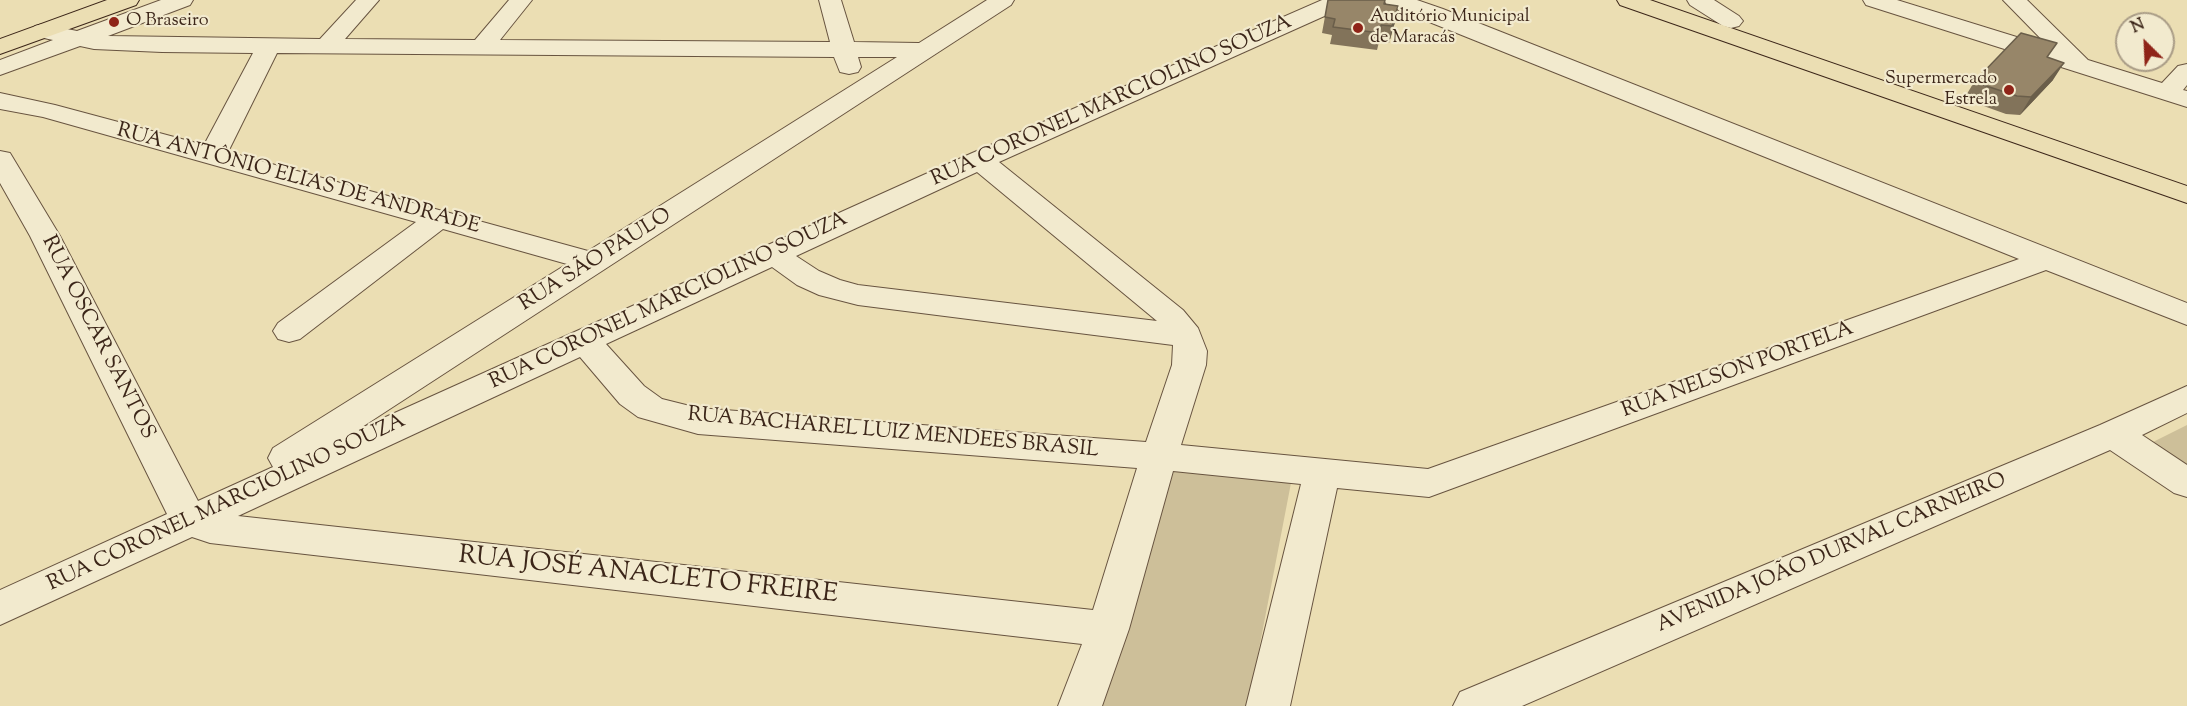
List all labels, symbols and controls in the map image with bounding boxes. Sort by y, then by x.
place label: Auditório Municipal de Maracás [1370,7,1530,50]
place label: O Braseiro [126,11,209,33]
street label: RUA CORONEL MARCIOLINO SOUZA [928,11,1296,193]
north arrow [2115,12,2175,72]
text: N [2128,14,2149,40]
marker: O Braseiro [107,15,121,29]
marker: Auditório Municipal de Maracás [1351,21,1365,35]
place label: Supermercado Estrela [1885,69,1997,112]
marker: Supermercado Estrela [2002,83,2016,97]
street label: RUA ANTÔNIO ELIAS DE ANDRADE [114,119,482,241]
street label: RUA SÃO PAULO [515,204,677,318]
street label: RUA CORONEL MARCIOLINO SOUZA [486,208,852,396]
street label: RUA OSCAR SANTOS [35,232,159,444]
street label: RUA NELSON PORTELA [1619,317,1857,425]
street label: RUA BACHAREL LUIZ MENDEES BRASIL [686,403,1100,465]
street label: RUA CORONEL MARCIOLINO SOUZA [44,410,410,598]
street label: AVENIDA JOÃO DURVAL CARNEIRO [1654,469,2010,639]
street label: RUA JOSÉ ANACLETO FREIRE [457,542,839,612]

